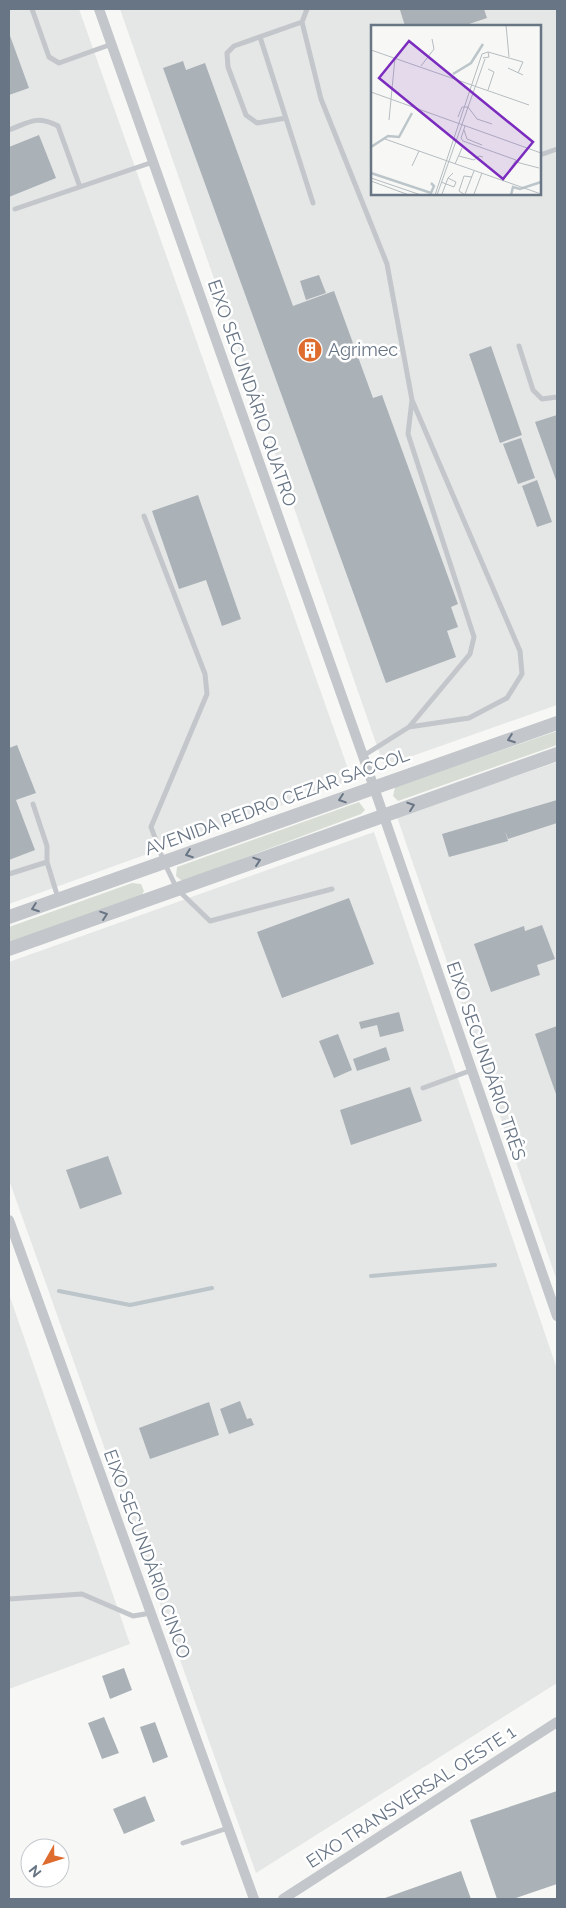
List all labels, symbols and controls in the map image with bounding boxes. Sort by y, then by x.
inset map [371,25,541,195]
street label: EIXO SECUNDÁRIO QUATRO [204,276,302,509]
building icon: Agrimec [297,337,323,363]
place label: Agrimec [328,339,398,360]
one-way arrow [508,733,516,743]
street label: AVENIDA PEDRO CEZAR SACCOL [142,744,413,859]
one-way arrow [338,793,346,803]
one-way arrow [406,802,414,812]
one-way arrow [185,848,193,858]
one-way arrow [253,857,261,867]
one-way arrow [32,902,40,912]
one-way arrow [99,911,108,921]
street label: EIXO SECUNDÁRIO TRÊS [443,958,531,1163]
street label: EIXO SECUNDÁRIO CINCO [100,1446,196,1661]
street label: EIXO TRANSVERSAL OESTE 1 [302,1721,519,1872]
north arrow [20,1838,70,1888]
text: N [25,1862,44,1880]

